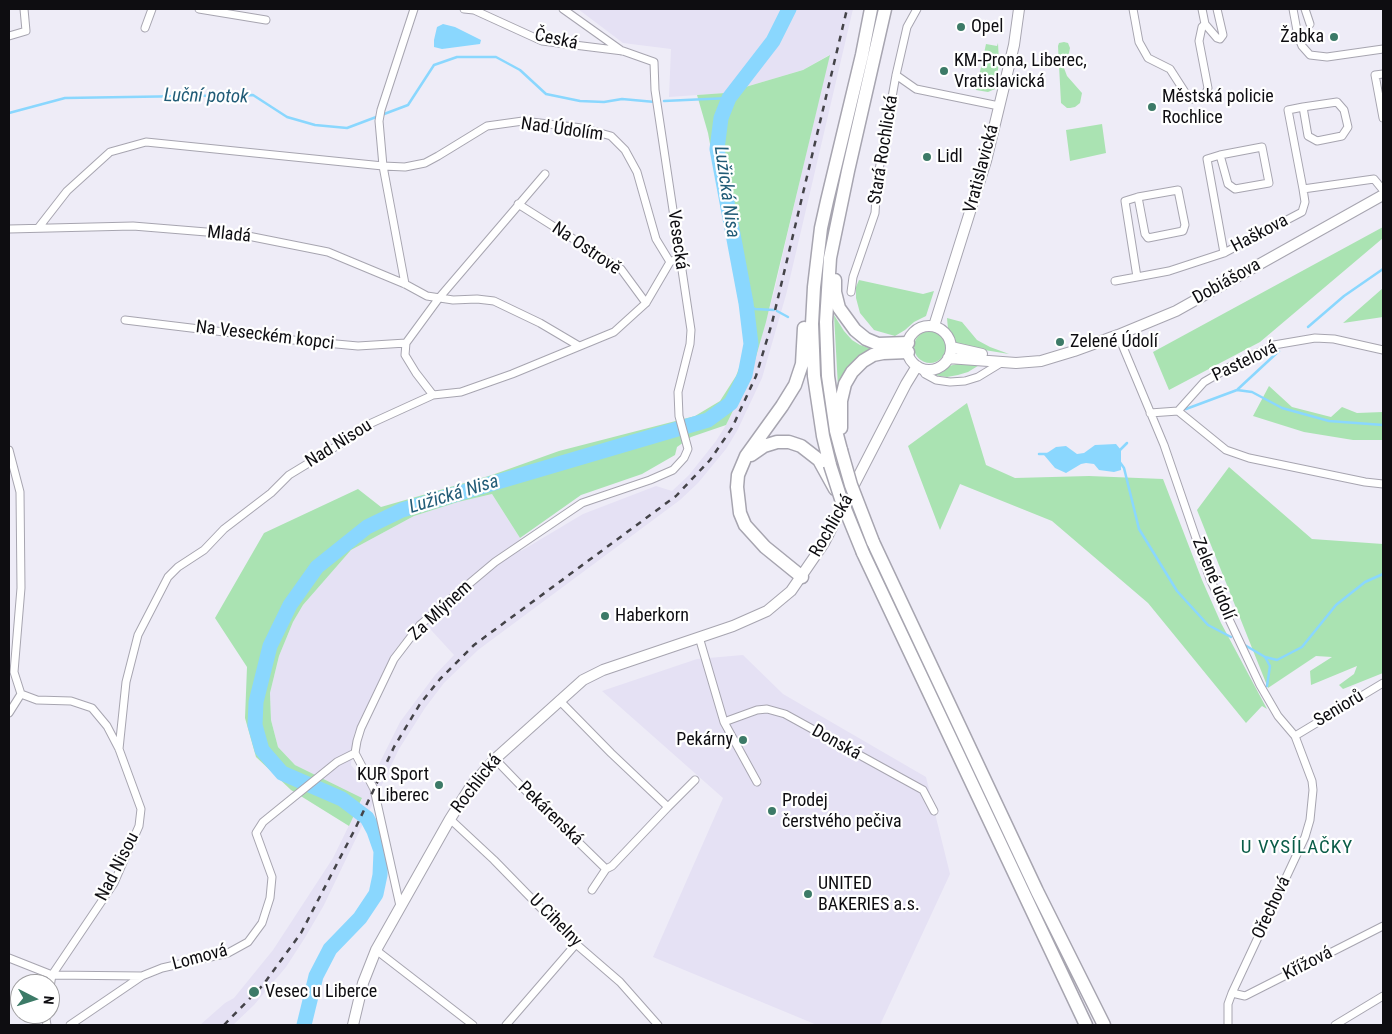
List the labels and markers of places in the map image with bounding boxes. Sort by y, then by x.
place label: Opel [971,16,1003,38]
marker: Opel [955,21,967,33]
place label: Žabka [1280,26,1324,48]
marker: Žabka [1328,31,1340,43]
place label: KM-Prona, Liberec, Vratislavická [954,50,1087,92]
marker: KM-Prona, Liberec, Vratislavická [938,65,950,77]
place label: Městská policie Rochlice [1162,86,1274,128]
marker: Městská policie Rochlice [1146,101,1158,113]
place label: Lidl [937,146,963,168]
marker: Lidl [921,151,933,163]
place label: Zelené Údolí [1070,331,1158,353]
marker: Zelené Údolí [1054,336,1066,348]
place label: Haberkorn [615,605,689,627]
marker: Haberkorn [599,610,611,622]
place label: Pekárny [676,729,733,751]
marker: Pekárny [737,734,749,746]
place label: KUR Sport Liberec [357,764,429,806]
marker: KUR Sport Liberec [433,779,445,791]
place label: Prodej čerstvého pečiva [782,790,902,832]
marker: Prodej čerstvého pečiva [766,805,778,817]
place label: UNITED BAKERIES a.s. [818,873,920,916]
marker: UNITED BAKERIES a.s. [802,888,814,900]
place label: Vesec u Liberce [265,981,377,1003]
marker: Vesec u Liberce [247,985,261,999]

